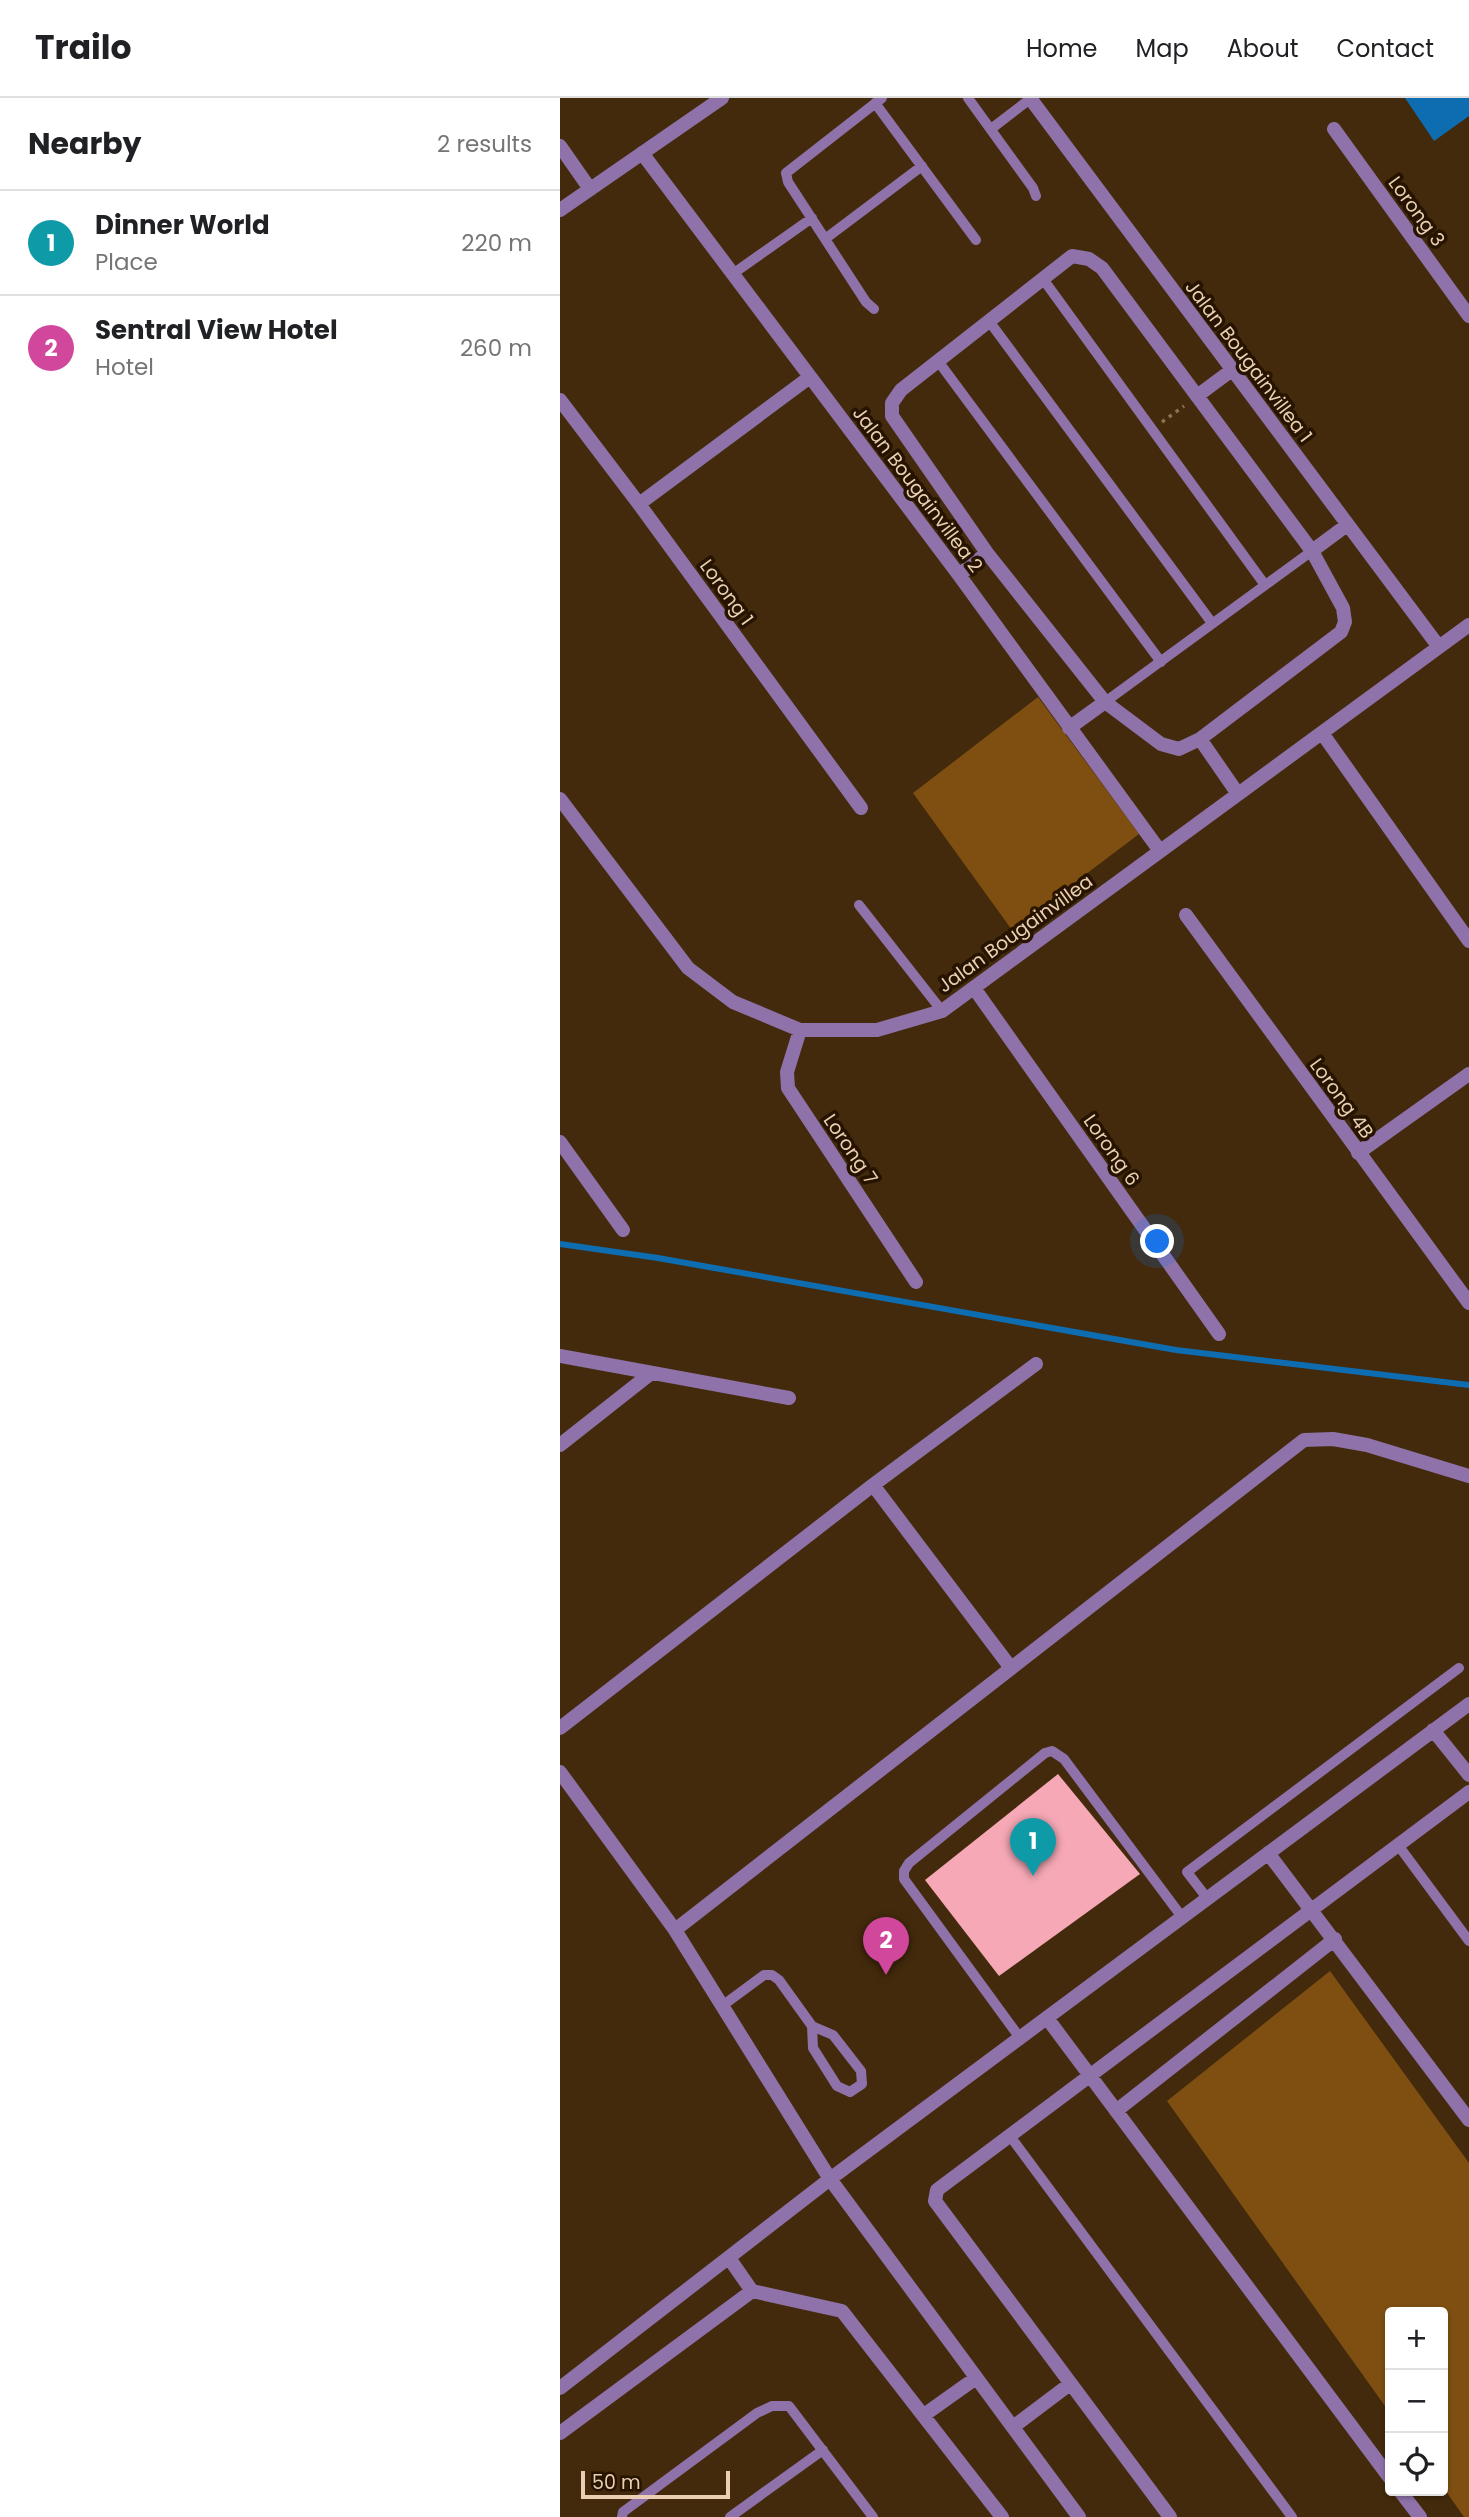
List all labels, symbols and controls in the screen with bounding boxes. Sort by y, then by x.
text: Trailo [35,24,132,71]
text: Home [1026,32,1098,65]
text: Map [1136,32,1189,65]
text: About [1227,32,1298,65]
text: Contact [1336,32,1434,65]
text: Nearby [28,122,142,165]
text: 2 results [437,128,532,160]
street label: Lorong 3 [1382,171,1451,252]
text: Dinner World [95,207,270,243]
text: 1 [47,227,55,259]
text: 220 m [461,227,532,259]
text: Place [95,246,158,278]
street label: Jalan Bougainvillea 1 [1179,275,1319,448]
text: Sentral View Hotel [95,312,338,348]
text: 2 [44,332,58,364]
text: 260 m [460,332,532,364]
text: Hotel [95,351,154,383]
street label: Jalan Bougainvillea 2 [846,401,989,578]
street label: Lorong 1 [693,554,760,631]
street label: Jalan Bougainvillea [932,868,1098,999]
street label: Lorong 4B [1303,1053,1380,1144]
street label: Lorong 7 [817,1109,884,1190]
street label: Lorong 6 [1077,1109,1146,1192]
your location [1140,1224,1174,1258]
pin: 1 [1010,1818,1056,1876]
pin: 2 [863,1917,909,1975]
map controls [1385,2307,1448,2496]
button: + [1385,2307,1448,2370]
button: − [1385,2370,1448,2433]
button: locate [1385,2433,1448,2496]
scale bar [581,2468,730,2500]
text: 50 m [592,2469,641,2496]

